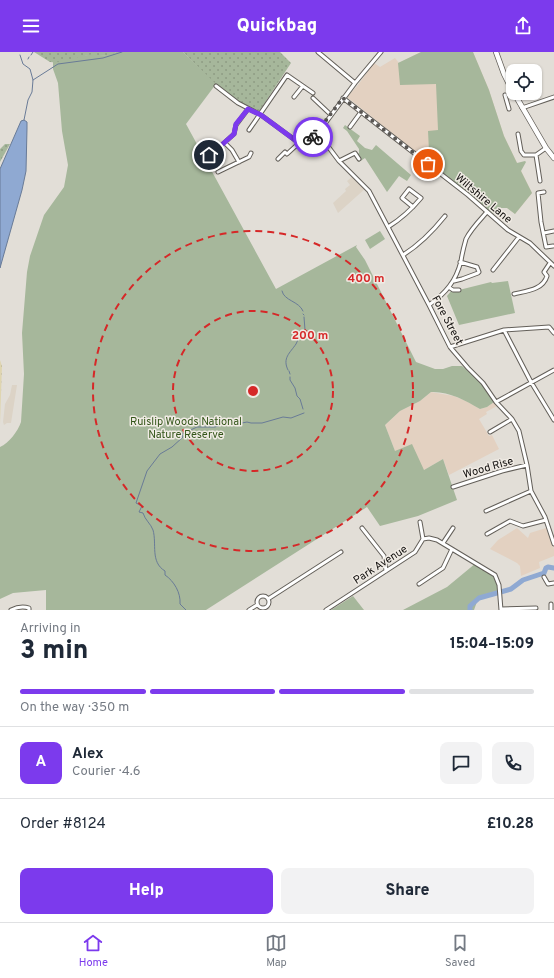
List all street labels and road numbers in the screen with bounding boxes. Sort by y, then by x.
street label: Wiltshire Lane [452,171,515,227]
street label: Fore Street [428,293,466,348]
street label: Wood Rise [462,454,515,482]
street label: Park Avenue [351,542,410,587]

